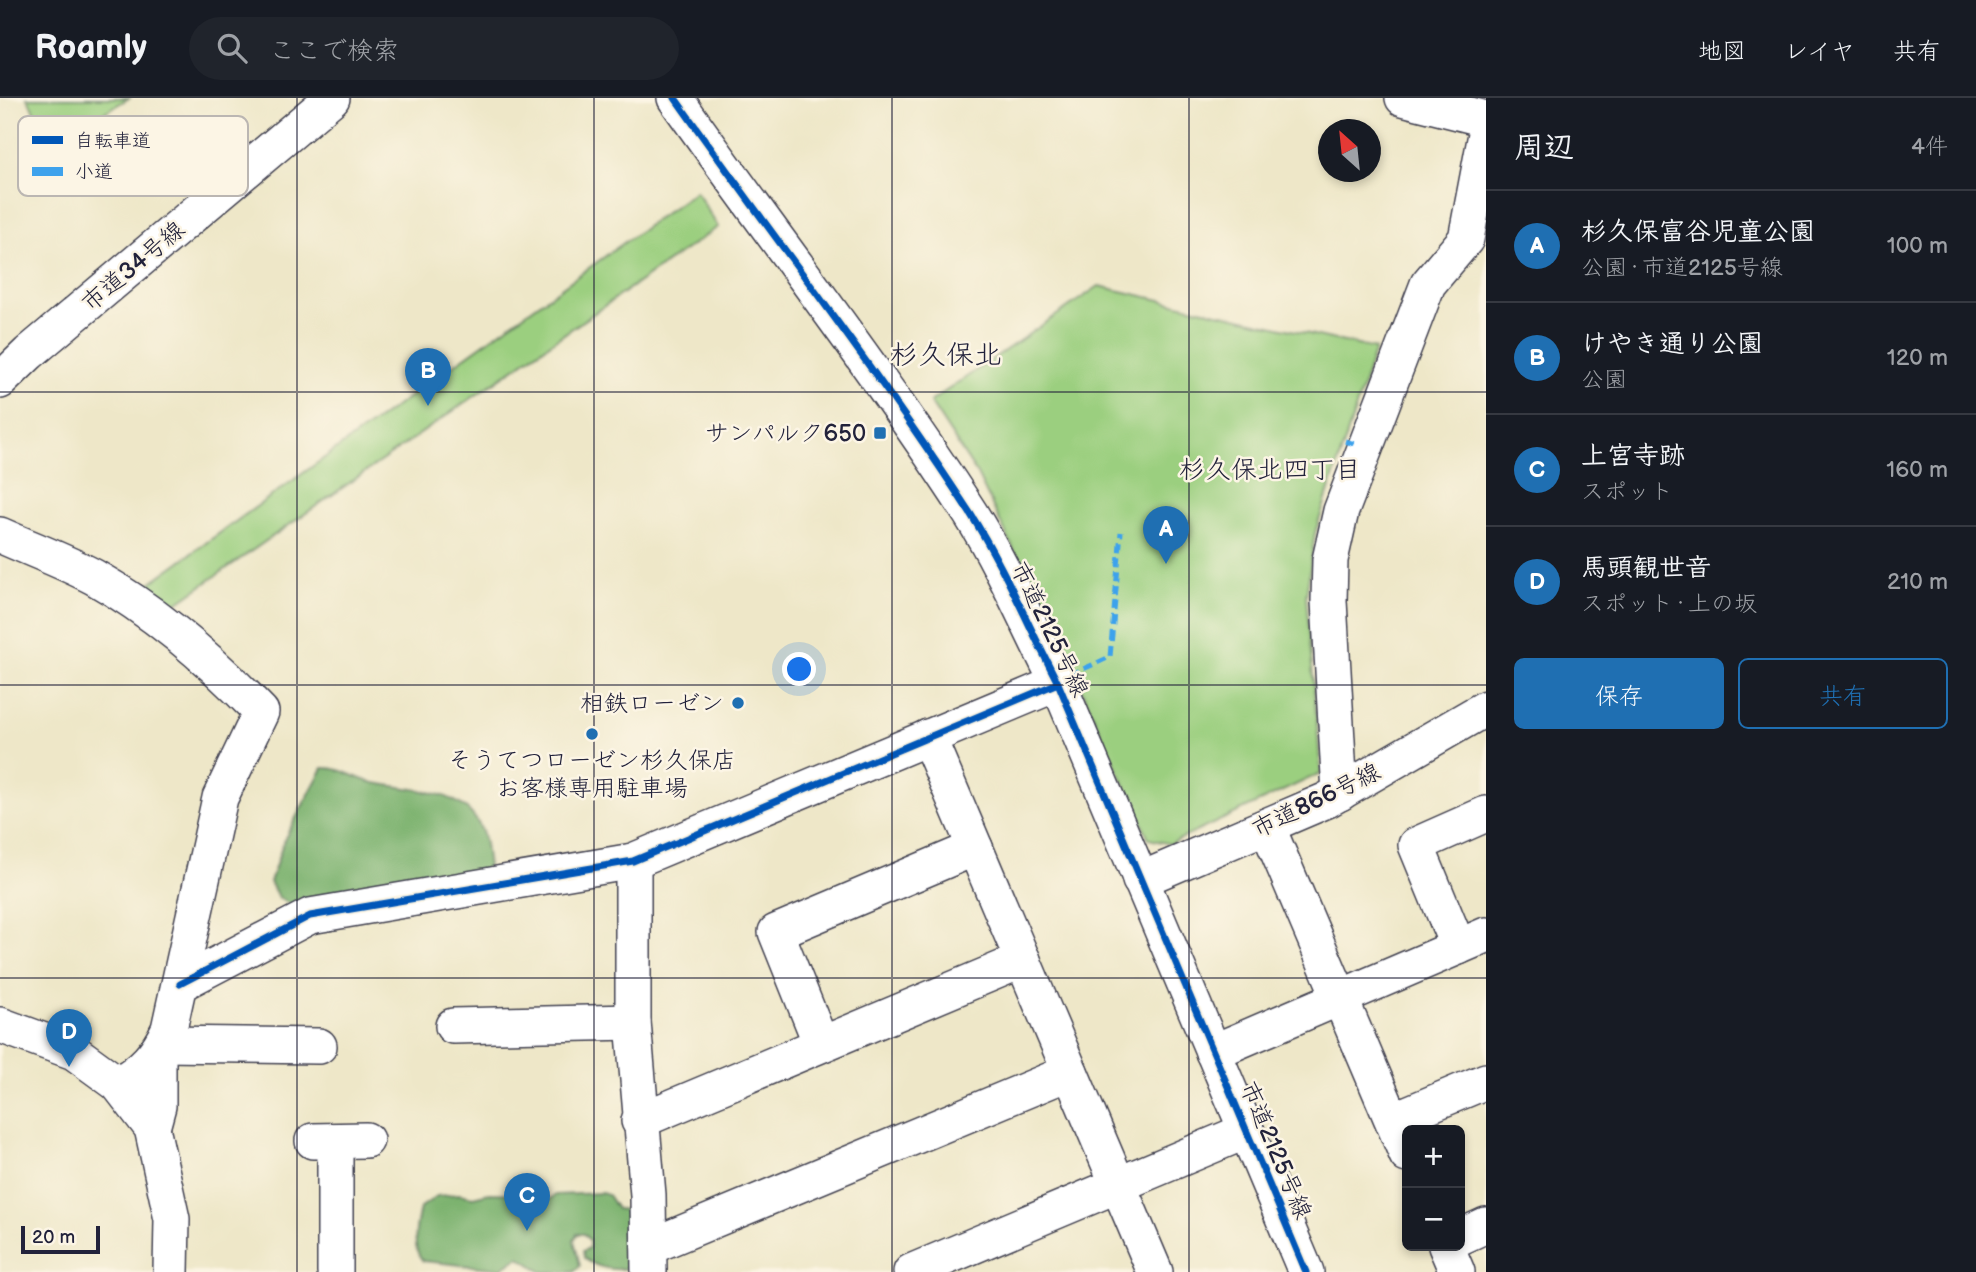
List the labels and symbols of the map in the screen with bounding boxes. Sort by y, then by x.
legend [18,116,248,196]
north arrow [1318,119,1381,182]
text: 自転車道 [75,130,151,153]
text: 小道 [75,161,113,184]
street label: 市道34号線 [76,215,191,318]
district label: 杉久保北 [890,339,1002,372]
pin: B [405,348,451,406]
place label: サンパルク650 [704,419,866,448]
marker: サンパルク650 [872,425,888,441]
district label: 杉久保北四丁目 [1179,455,1361,486]
pin: A [1143,506,1189,564]
street label: 市道2125号線 [1004,557,1095,702]
your location [782,652,816,686]
place label: 相鉄ローゼン [580,689,724,718]
marker: 相鉄ローゼン [730,695,746,711]
marker: そうてつローゼン杉久保店 お客様専用駐車場 [584,726,600,742]
place label: そうてつローゼン杉久保店 お客様専用駐車場 [448,746,736,803]
street label: 市道866号線 [1247,757,1385,844]
pin: D [46,1009,92,1067]
street label: 市道2125号線 [1233,1077,1318,1224]
pin: C [504,1173,550,1231]
scale bar [21,1223,100,1255]

